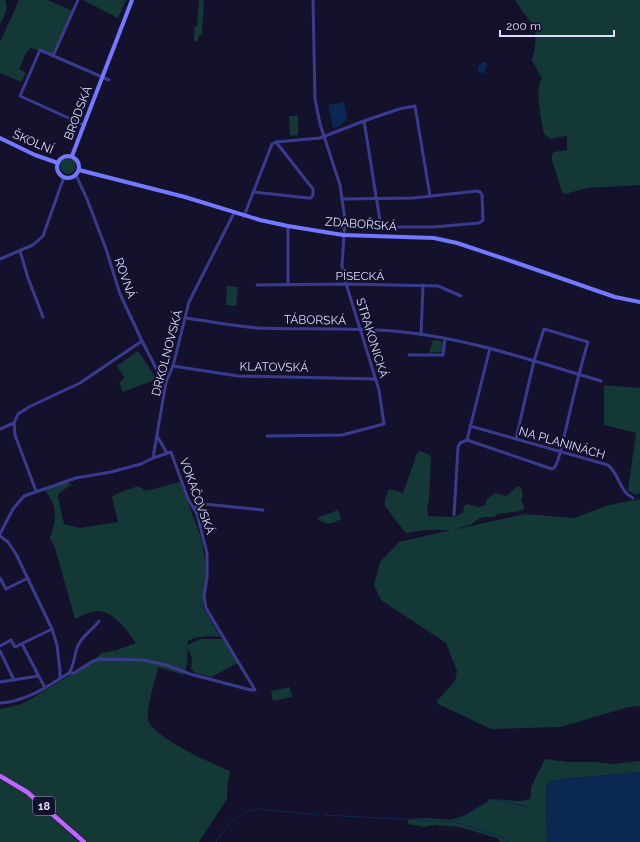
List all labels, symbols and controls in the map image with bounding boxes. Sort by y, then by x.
scale bar [500,12,614,38]
text: 200 m [506,19,541,33]
street label: BRODSKÁ [61,84,95,142]
street label: ŠKOLNÍ [11,127,55,157]
street label: ZDABOŘSKÁ [325,215,397,233]
street label: ROVNÁ [112,256,138,300]
street label: PÍSECKÁ [336,269,384,283]
street label: STRAKONICKÁ [353,296,391,380]
street label: DRKOLNOVSKÁ [149,308,185,398]
street label: TÁBORSKÁ [284,312,346,328]
street label: KLATOVSKÁ [239,359,309,375]
street label: NA PLANINÁCH [517,424,607,462]
street label: VOKAČOVSKÁ [177,456,217,536]
road number: 18 [33,797,55,815]

